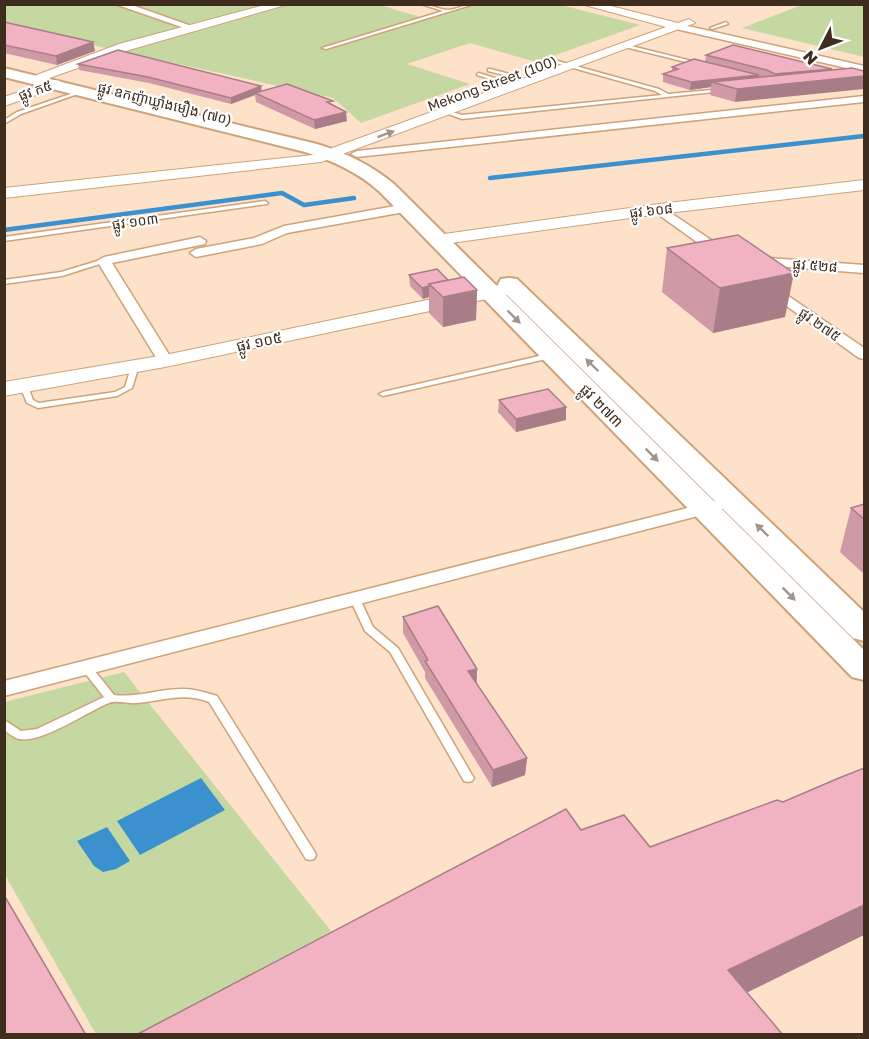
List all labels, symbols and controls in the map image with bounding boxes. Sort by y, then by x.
north arrow [791,18,851,78]
text: N [798,47,821,69]
street label: Mekong Street (100) [425,52,559,114]
street label: ផ្លូវ ក៥ [16,76,56,108]
street label: ផ្លូវ ឧកញ៉ាឃ្លាំងមឿង (៧០) [95,78,234,132]
one-way arrow [377,128,395,138]
street label: ផ្លូវ ៦០៨ [628,199,674,225]
street label: ផ្លូវ ១០៣ [111,209,160,237]
street label: ផ្លូវ ៥២៨ [792,255,838,279]
street label: ផ្លូវ ២៧៥ [793,303,844,348]
one-way arrow [507,309,521,323]
street label: ផ្លូវ ១០៥ [234,327,285,360]
one-way arrow [585,358,600,372]
street label: ផ្លូវ ២៧៣ [573,380,627,434]
one-way arrow [644,448,658,462]
one-way arrow [756,524,770,538]
one-way arrow [782,586,796,600]

